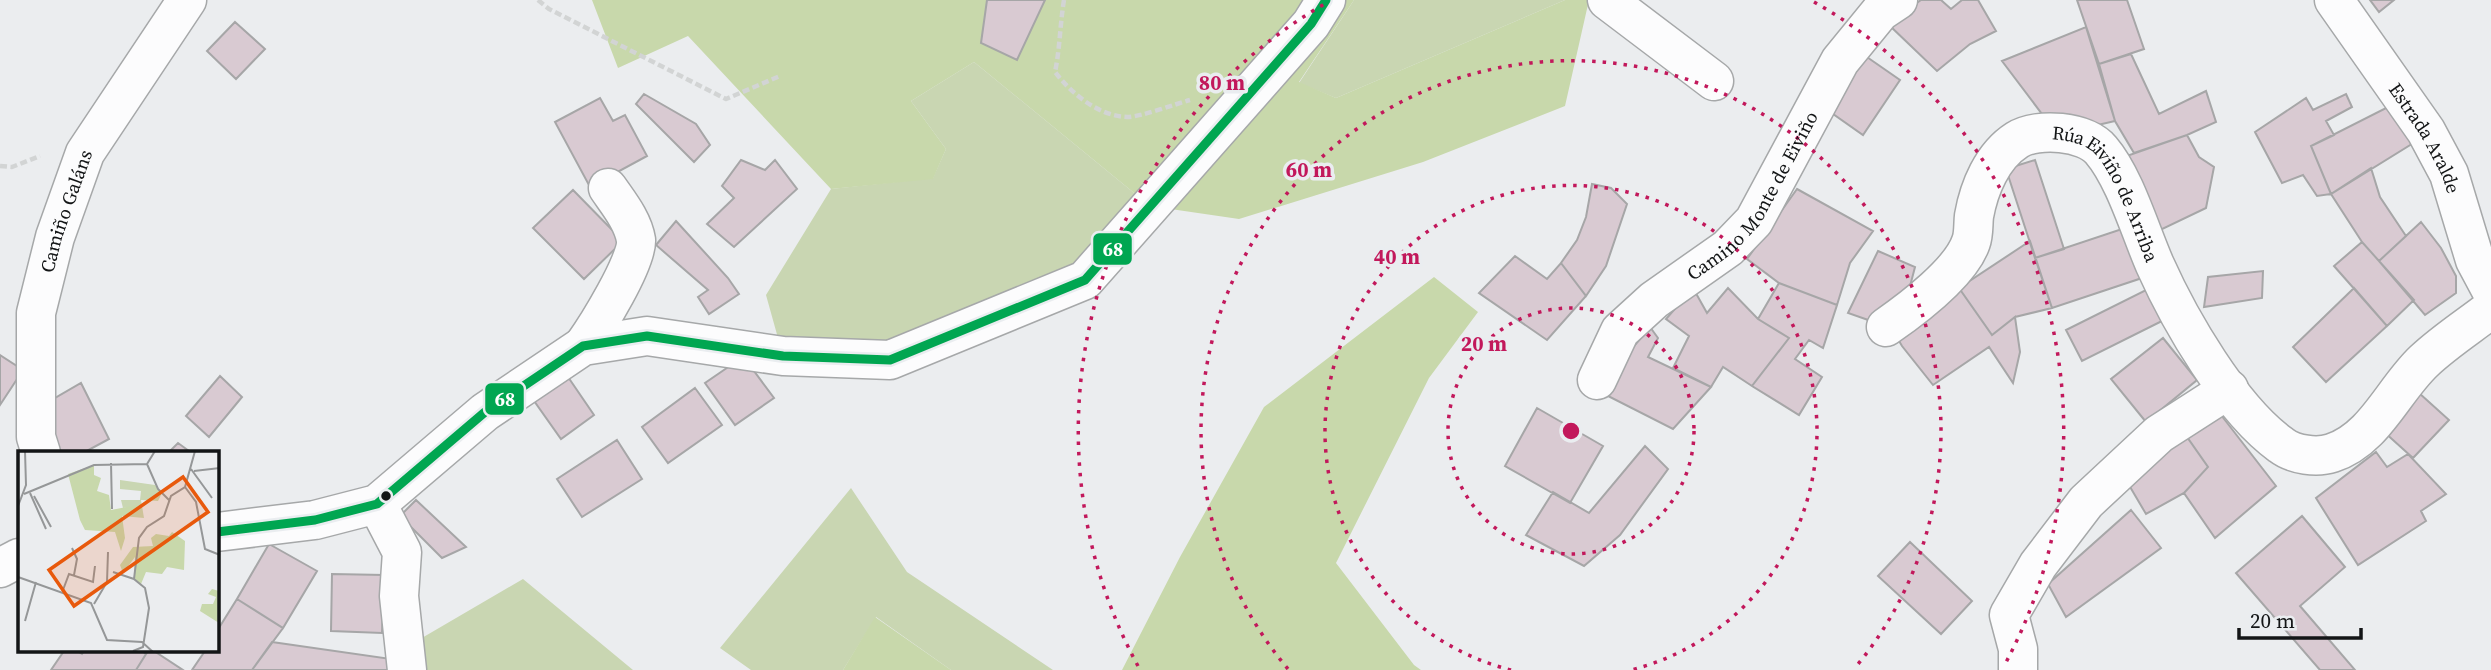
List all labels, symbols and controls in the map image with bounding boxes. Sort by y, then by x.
text: 80 m [1199,68,1245,97]
street label: Estrada Aralde [2383,77,2467,196]
street label: Camino Monte de Eiviño [1681,106,1824,286]
street label: Rúa Eiviño de Arriba [2051,119,2165,266]
street label: Camiño Galáns [34,146,98,275]
text: 60 m [1286,155,1332,184]
line badge: 68 [1092,232,1133,266]
text: 68 [1103,236,1123,262]
text: 40 m [1374,242,1420,271]
text: 20 m [1461,329,1507,358]
line badge: 68 [484,382,525,416]
text: 68 [495,386,515,412]
centre of rings [1559,419,1583,443]
inset map [18,451,219,652]
unlabelled marker [379,489,393,503]
scale bar [2239,596,2362,640]
text: 20 m [2250,606,2295,635]

